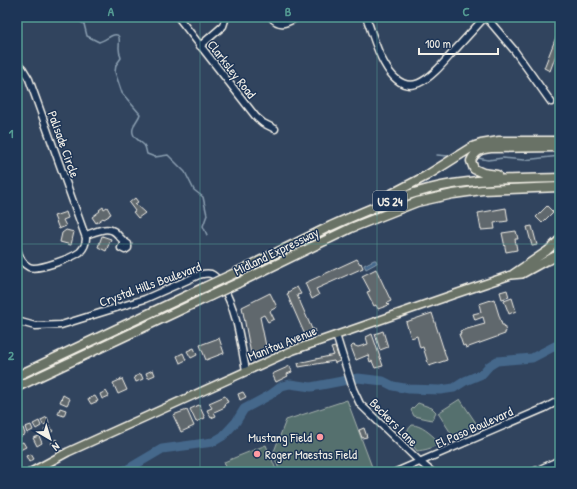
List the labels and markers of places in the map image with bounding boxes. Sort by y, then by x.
place label: Mustang Field [248,428,312,446]
marker: Mustang Field [315,432,325,442]
place label: Roger Maestas Field [265,445,357,463]
marker: Roger Maestas Field [252,449,262,459]

